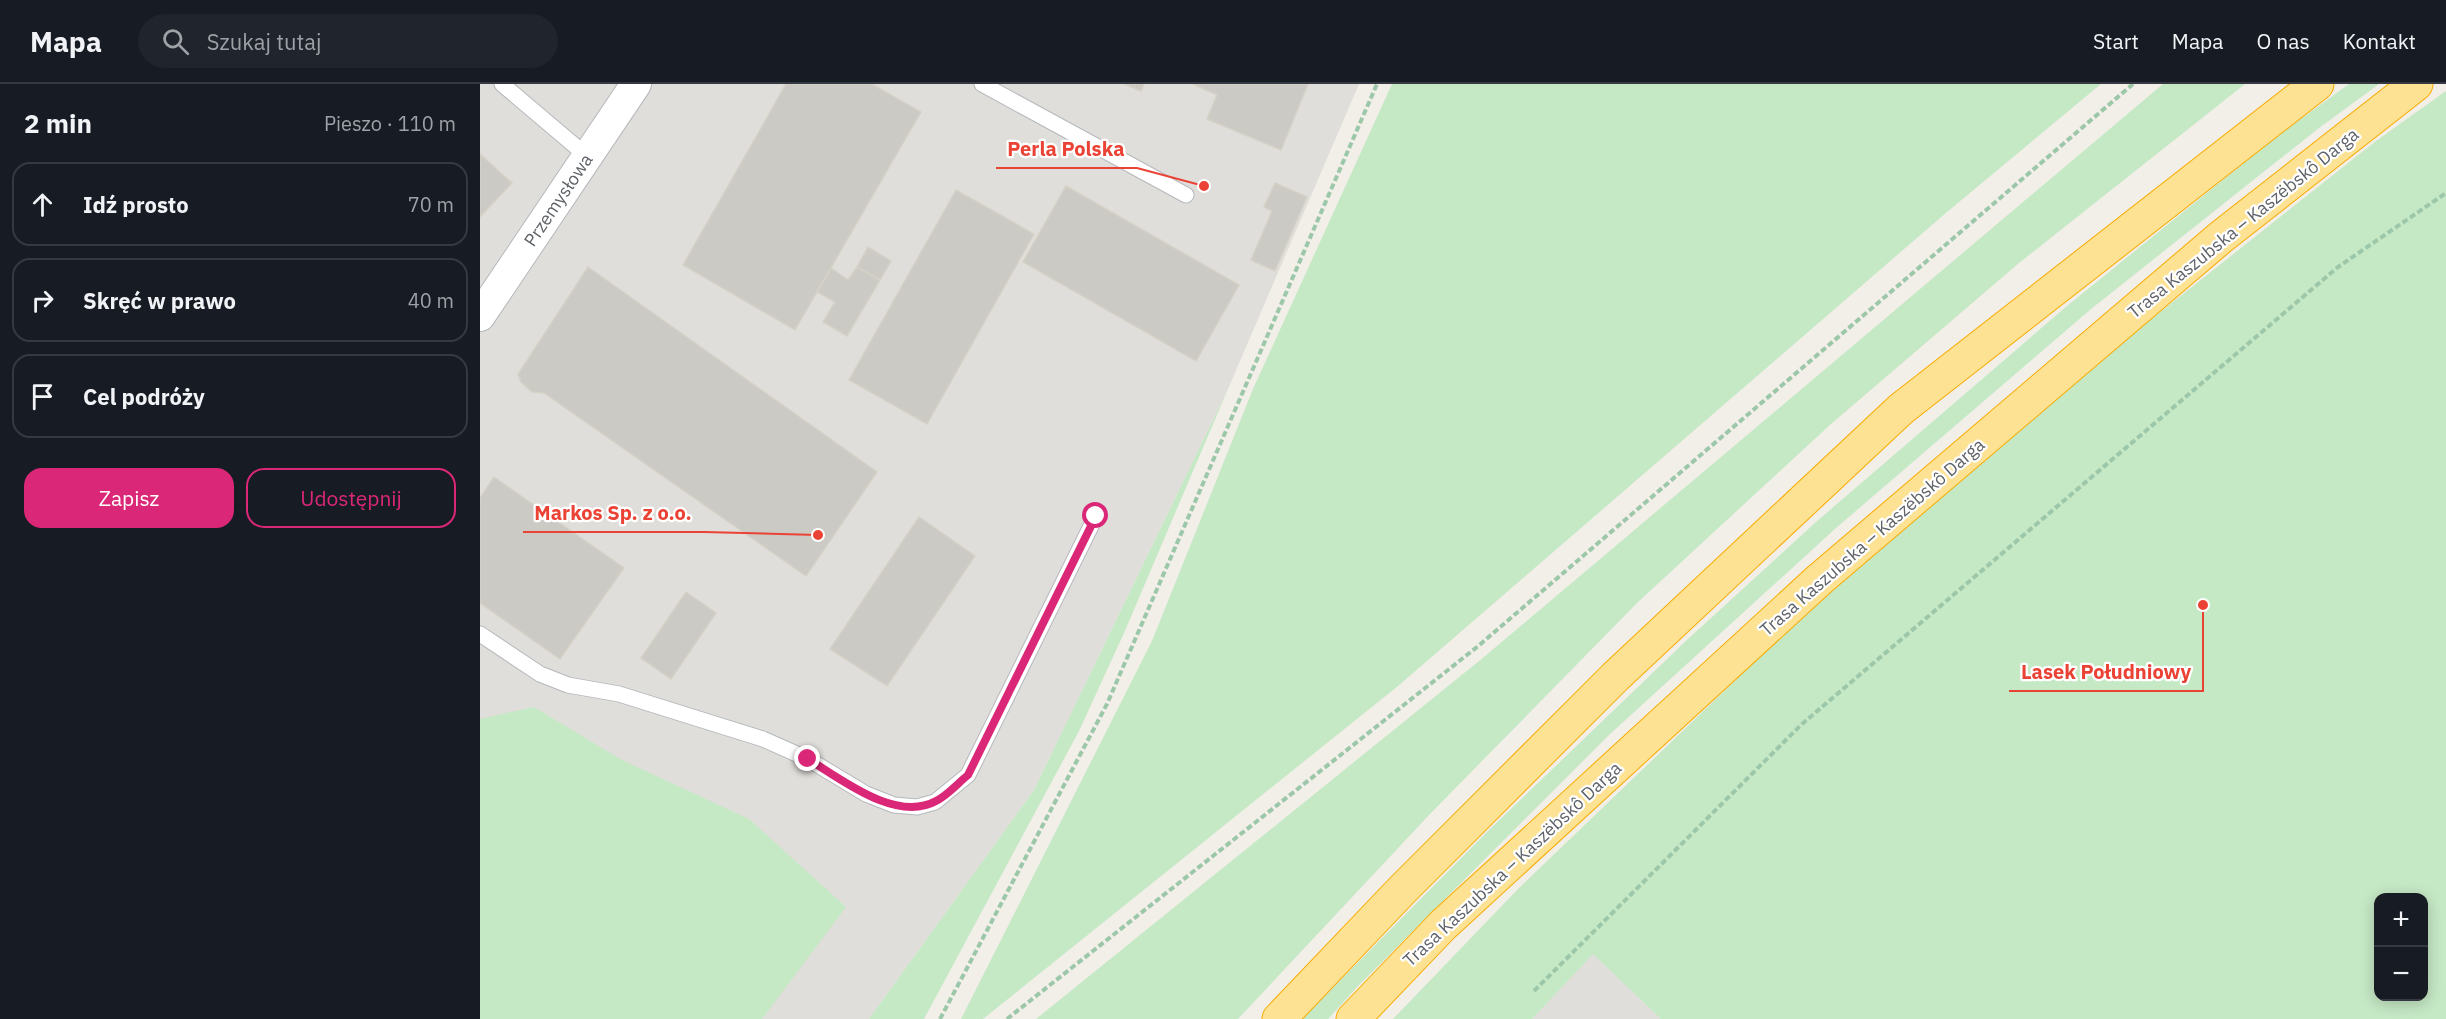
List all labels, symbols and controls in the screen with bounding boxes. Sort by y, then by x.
search box [138,14,558,68]
text: Mapa [30,23,102,60]
icon: search [159,25,192,58]
text: Szukaj tutaj [207,27,321,56]
text: Start [2093,27,2139,55]
text: Mapa [2172,27,2224,55]
text: O nas [2257,27,2310,55]
text: Kontakt [2343,27,2416,55]
text: 2 min [24,106,92,140]
text: Pieszo · 110 m [324,110,456,137]
street label: Trasa Kaszubska – Kaszëbskô Darga [2123,122,2363,323]
callout: Perla Polska [996,130,1137,168]
text: Perla Polska [1007,135,1125,162]
street label: Przemysłowa [519,149,598,251]
icon: ahead [26,188,59,221]
text: Idź prosto [83,190,189,219]
text: 70 m [408,191,454,218]
icon: right [26,284,59,317]
text: Skręć w prawo [83,286,236,315]
text: 40 m [408,287,454,314]
icon: arrive [26,380,59,413]
text: Cel podróży [83,382,205,411]
street label: Trasa Kaszubska – Kaszëbskô Darga [1755,433,1989,641]
button: Zapisz [24,468,234,528]
button: Udostępnij [246,468,456,528]
callout: Markos Sp. z o.o. [523,494,704,532]
text: Markos Sp. z o.o. [534,499,692,526]
route start [1082,502,1108,528]
callout: Lasek Południowy [2009,653,2203,691]
text: Lasek Południowy [2021,658,2191,685]
route end [794,745,820,771]
street label: Trasa Kaszubska – Kaszëbskô Darga [1398,756,1626,971]
map controls [2374,893,2428,1001]
button: + [2374,893,2428,947]
button: − [2374,947,2428,1001]

